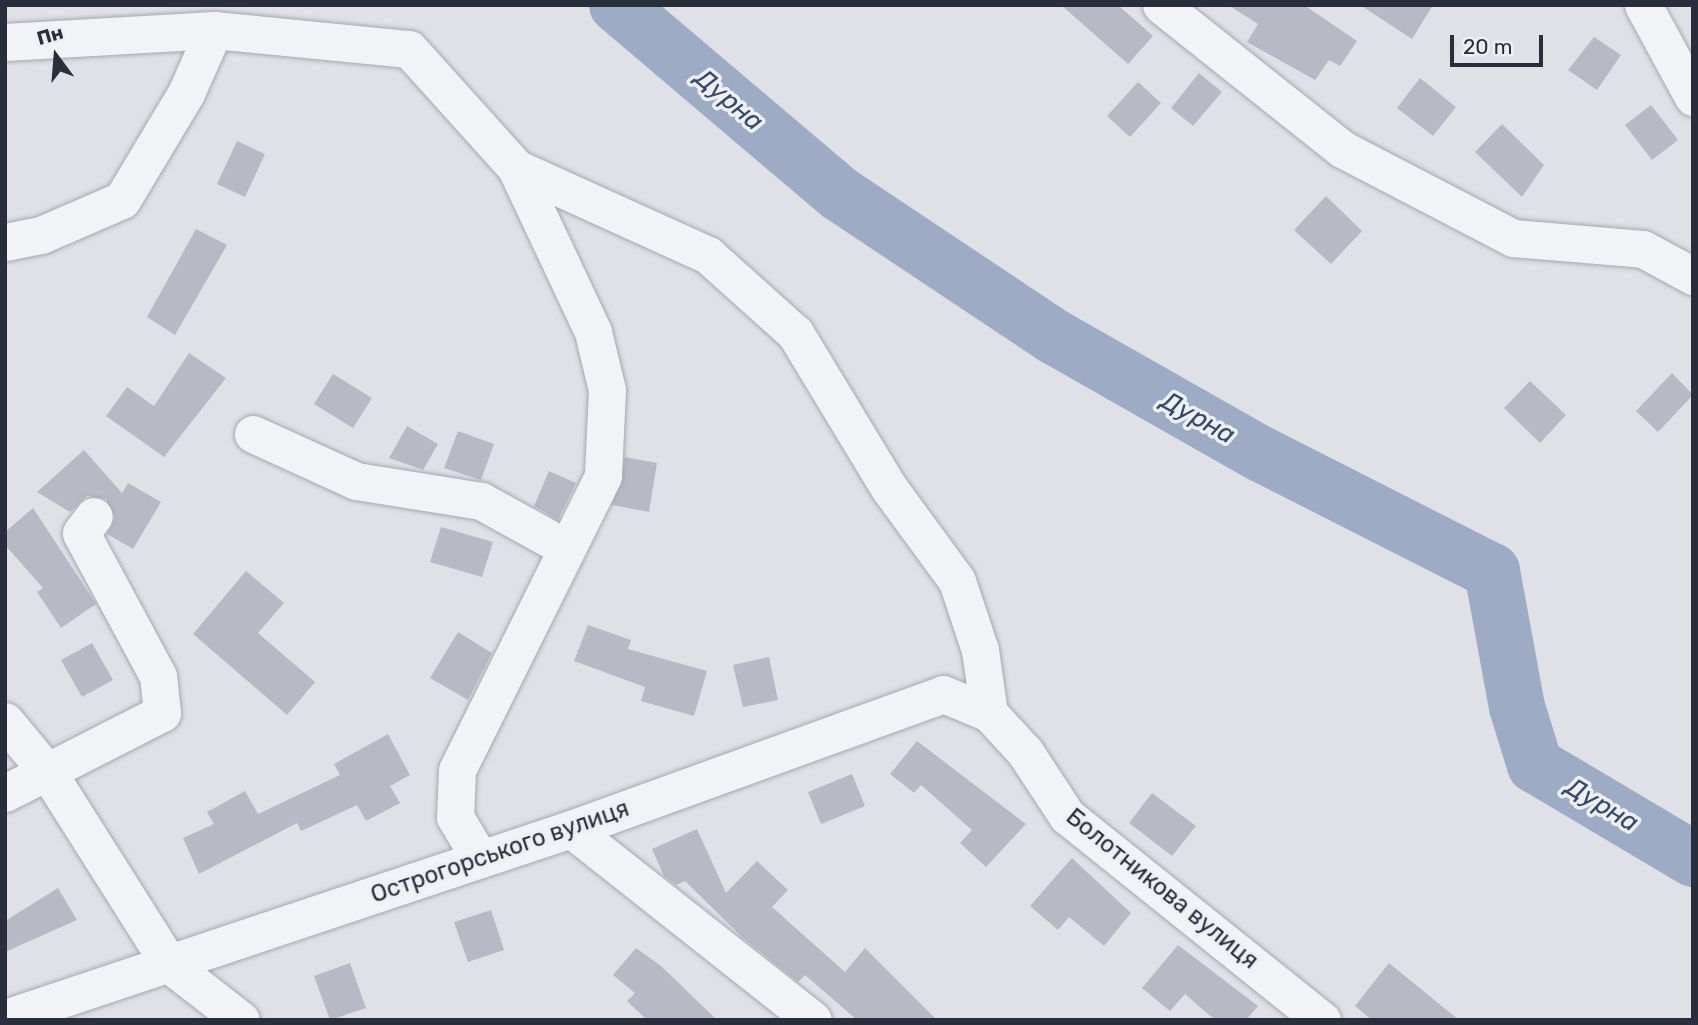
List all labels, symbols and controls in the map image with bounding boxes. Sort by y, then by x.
north arrow [21,21,91,91]
text: Пн [34,21,66,50]
scale bar [1453,21,1546,65]
text: 20 m [1463,34,1512,59]
water label: Дурна [689,62,769,138]
water label: Дурна [1156,385,1240,451]
water label: Дурна [1560,771,1644,839]
street label: Острогорського вулиця [367,794,633,910]
street label: Болотникова вулиця [1060,803,1264,975]

